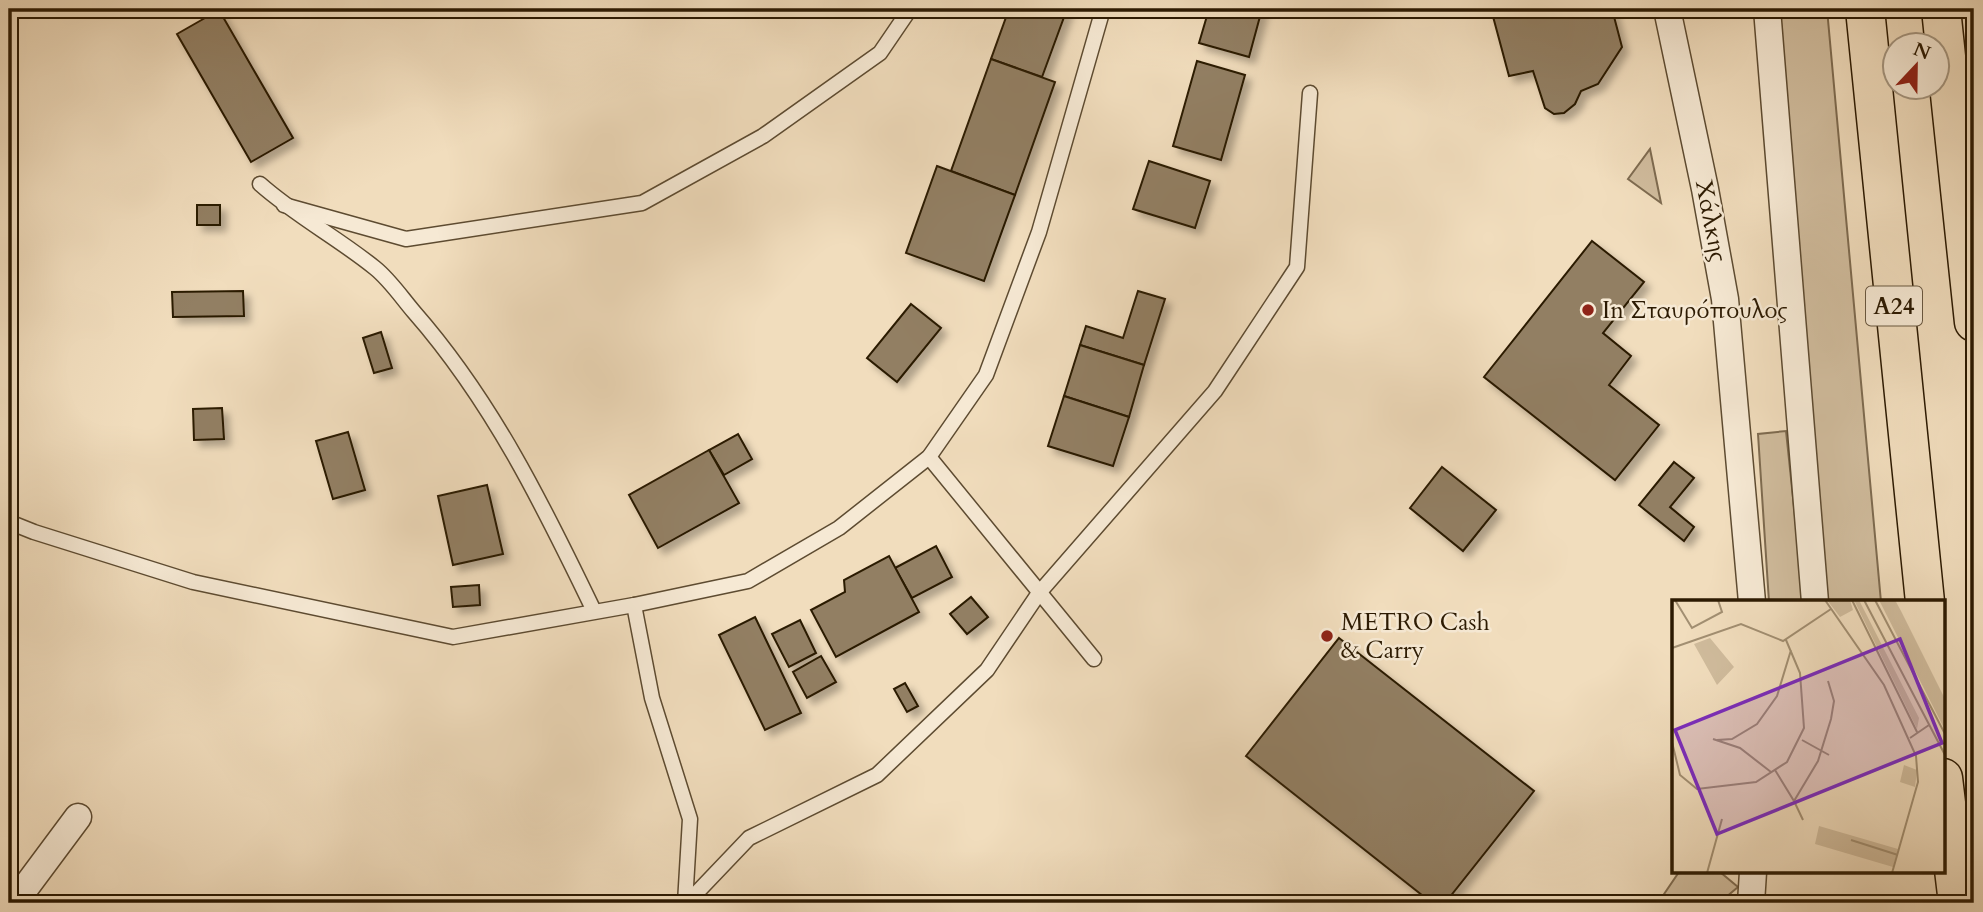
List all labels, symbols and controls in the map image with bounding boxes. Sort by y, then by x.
north arrow [1882,32,1952,102]
text: N [1909,36,1935,66]
street label: Χάλκης [1687,177,1735,265]
road number: Α24 [1866,286,1922,326]
place label: In Σταυρόπουλος [1602,294,1788,327]
marker: In Σταυρόπουλος [1580,302,1596,318]
inset map [1672,600,1944,874]
place label: METRO Cash & Carry [1341,606,1490,667]
marker: METRO Cash & Carry [1319,628,1335,644]

